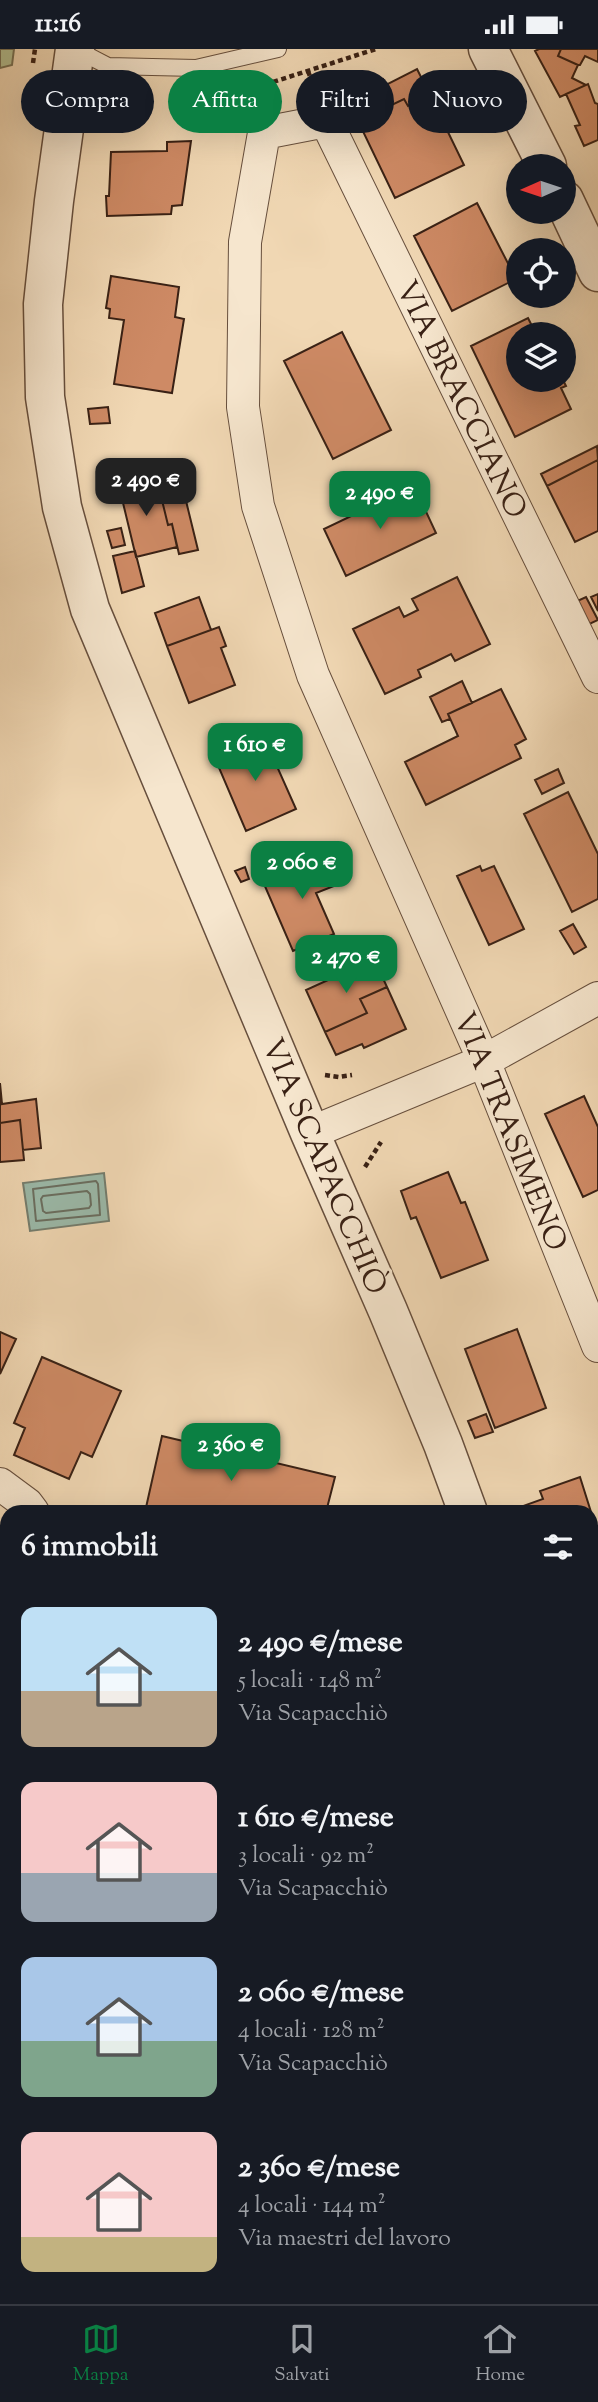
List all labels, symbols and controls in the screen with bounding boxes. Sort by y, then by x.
text: 11:16 [35,6,81,43]
chip: Compra [21,70,154,133]
chip: Affitta [168,70,282,133]
chip: Filtri [296,70,394,133]
chip: Nuovo [408,70,527,133]
north arrow [506,154,576,224]
map controls [506,154,576,392]
button: locate [506,238,576,308]
street label: VIA BRACCIANO [383,274,536,526]
button: layers [506,322,576,392]
pin: 2 490 € [81,459,211,518]
text: 2 490 € [111,464,181,497]
pin: 2 490 € [315,471,445,531]
text: 2 490 € [345,477,415,510]
pin: 1 610 € [190,723,320,783]
text: 1 610 € [224,729,286,762]
pin: 2 060 € [237,841,367,901]
text: 2 060 € [267,847,337,880]
pin: 2 470 € [281,935,411,995]
text: 2 470 € [311,941,381,974]
street label: VIA TRASIMENO [441,1006,576,1258]
street label: VIA SCAPACCHIÒ [249,1032,396,1302]
pin: 2 360 € [166,1423,296,1483]
text: 2 360 € [197,1429,265,1462]
text: 6 immobili [21,1526,158,1569]
icon: filters [539,1528,577,1566]
text: 2 490 €/mese [238,1622,403,1665]
icon: home [77,1635,161,1719]
text: 5 locali · 148 m² [238,1665,382,1698]
text: Via Scapacchiò [238,1698,388,1731]
text: 1 610 €/mese [238,1797,394,1840]
icon: home [77,1810,161,1894]
text: 3 locali · 92 m² [238,1840,374,1873]
text: Via Scapacchiò [238,1873,388,1906]
text: 2 060 €/mese [238,1972,404,2015]
icon: home [77,1985,161,2069]
text: 4 locali · 128 m² [238,2015,385,2048]
text: Via Scapacchiò [238,2048,388,2081]
text: 2 360 €/mese [238,2147,400,2190]
icon: home [77,2160,161,2244]
text: 4 locali · 144 m² [238,2190,385,2223]
text: Via maestri del lavoro [238,2223,451,2256]
tab: Mappa [73,2320,129,2389]
tab: Salvati [274,2320,330,2389]
tab: Home [475,2320,525,2389]

